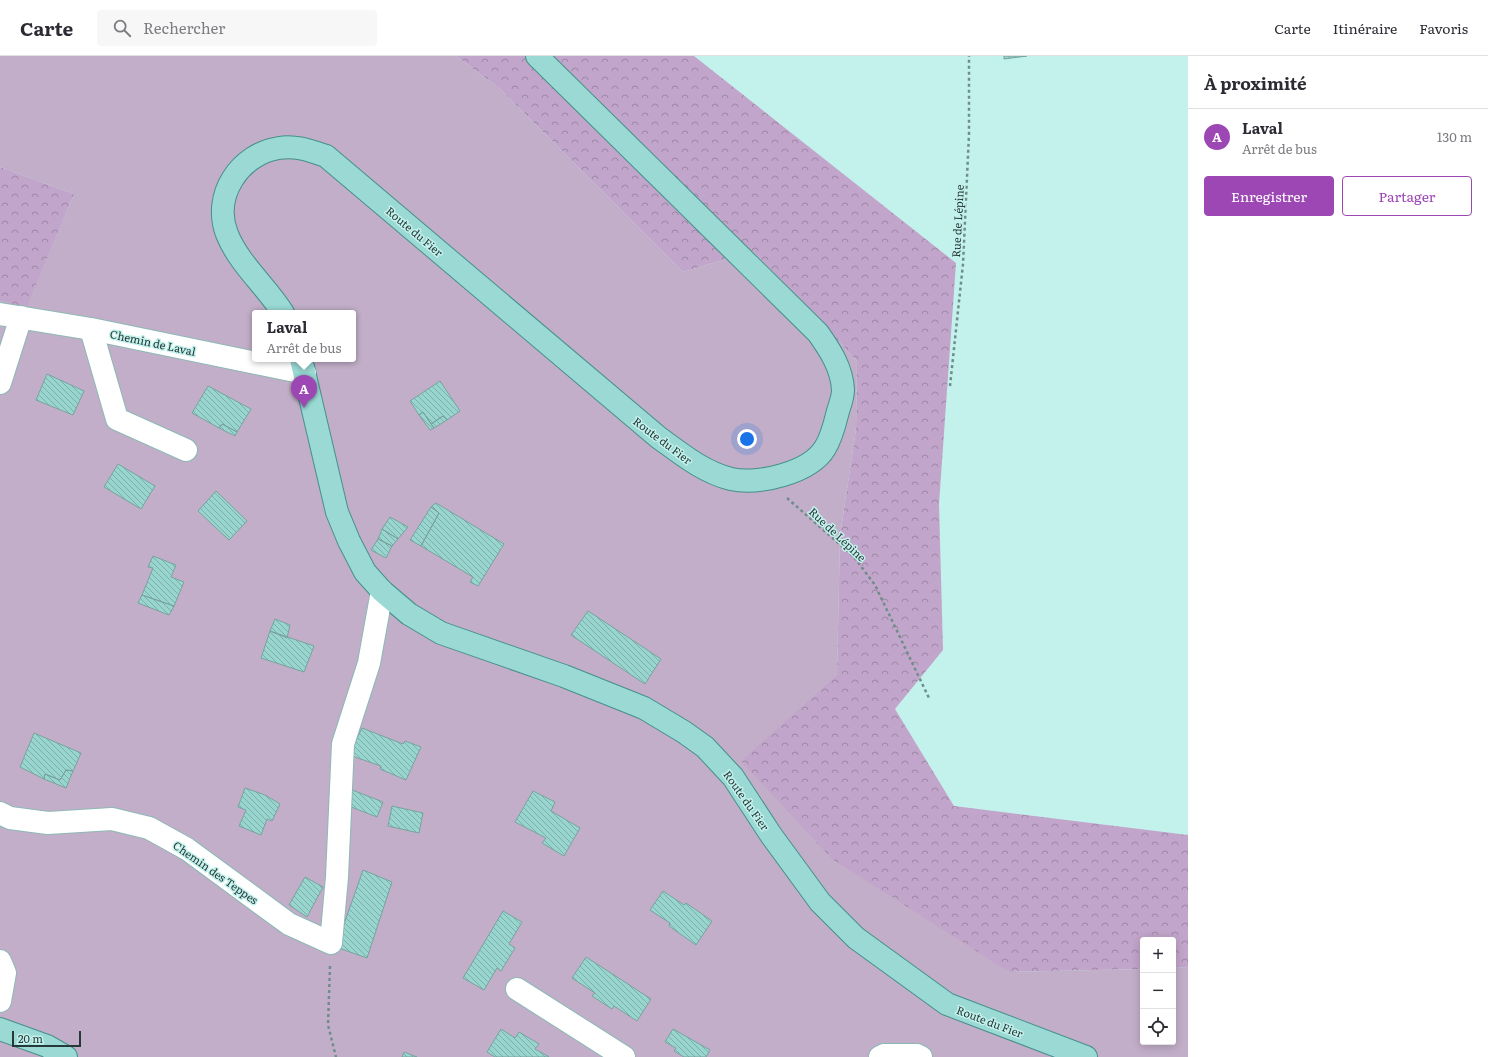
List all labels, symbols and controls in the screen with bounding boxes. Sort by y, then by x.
search box [97,10,377,46]
text: Carte [20,14,73,42]
text: Rechercher [143,16,225,39]
icon: search [111,17,133,39]
text: Carte [1274,18,1311,38]
text: Itinéraire [1333,18,1397,38]
text: Favoris [1419,18,1468,38]
text: À proximité [1204,70,1307,95]
text: Laval [1242,116,1283,139]
text: A [1212,127,1222,146]
text: 130 m [1437,127,1472,146]
text: Arrêt de bus [1242,139,1317,158]
button: Enregistrer [1204,176,1334,216]
button: Partager [1342,176,1472,216]
street label: Rue de Lépine [947,184,967,258]
street label: Route du Fier [383,202,448,260]
popup [252,310,356,362]
text: Laval [267,315,307,338]
street label: Chemin de Laval [109,325,198,359]
text: Arrêt de bus [267,338,341,357]
pin: A [291,375,317,408]
street label: Route du Fier [630,413,696,468]
your location [737,429,757,449]
street label: Rue de Lépine [806,503,870,565]
street label: Route du Fier [720,767,774,834]
street label: Chemin des Teppes [170,837,262,907]
map controls [1140,937,1176,1045]
button: + [1140,937,1176,973]
button: − [1140,973,1176,1009]
street label: Route du Fier [955,1001,1026,1041]
button: locate [1140,1009,1176,1045]
scale bar [12,1029,81,1048]
text: 20 m [18,1030,43,1046]

